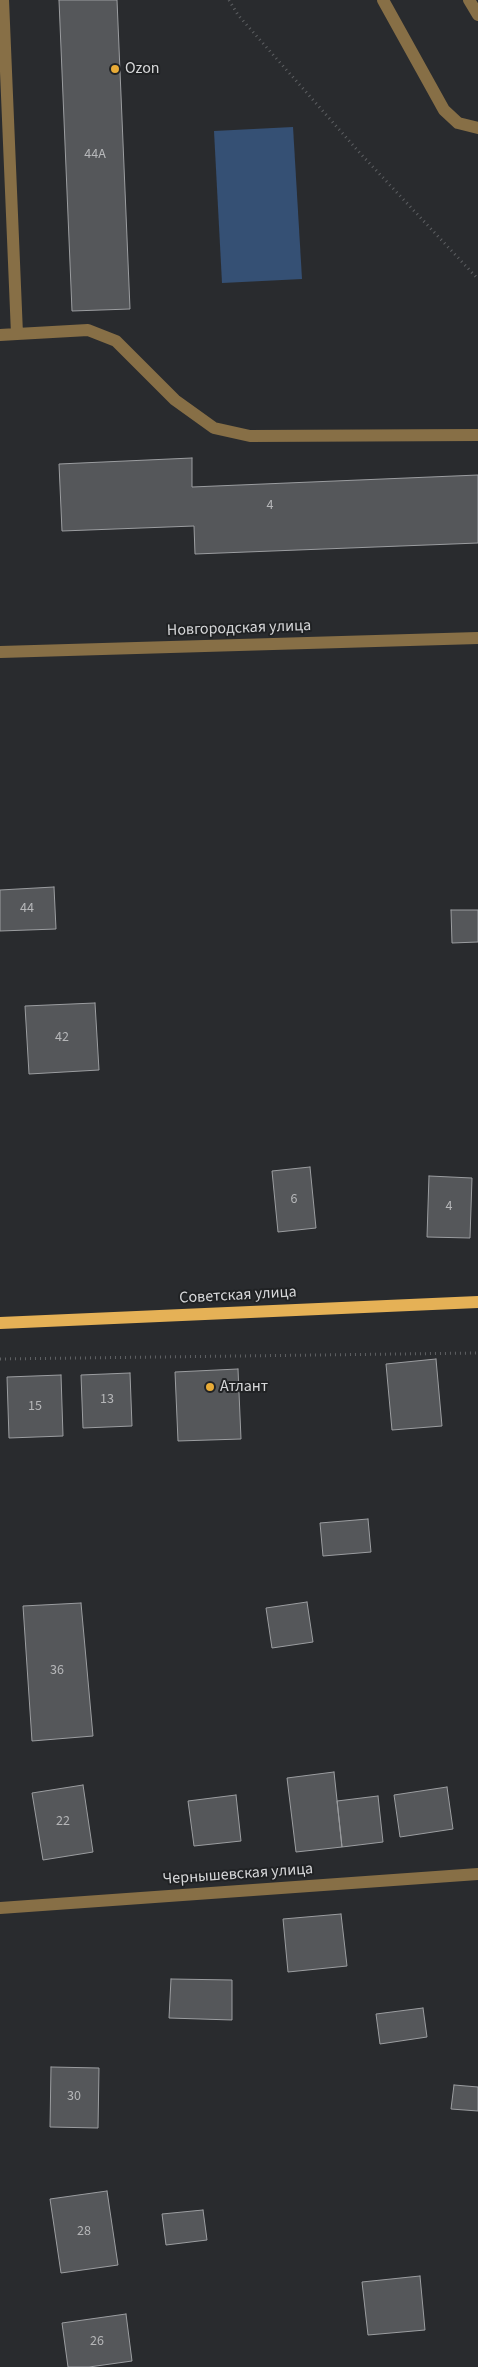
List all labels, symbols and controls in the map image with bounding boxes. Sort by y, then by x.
place label: Ozon [125,59,160,79]
marker: Ozon [109,63,121,75]
house number: 44А [84,147,106,163]
house number: 4 [267,498,273,514]
street label: Новгородская улица [167,617,311,641]
house number: 44 [20,901,34,917]
house number: 42 [55,1030,69,1046]
house number: 6 [291,1192,297,1208]
house number: 4 [446,1199,452,1215]
street label: Советская улица [179,1283,297,1309]
place label: Атлант [220,1377,268,1397]
marker: Атлант [204,1381,216,1393]
house number: 13 [100,1392,114,1408]
house number: 15 [28,1399,42,1415]
house number: 36 [50,1663,64,1679]
house number: 22 [56,1814,70,1830]
street label: Чернышевская улица [162,1860,314,1890]
house number: 30 [67,2089,81,2105]
house number: 28 [77,2224,91,2240]
house number: 26 [90,2334,104,2350]

